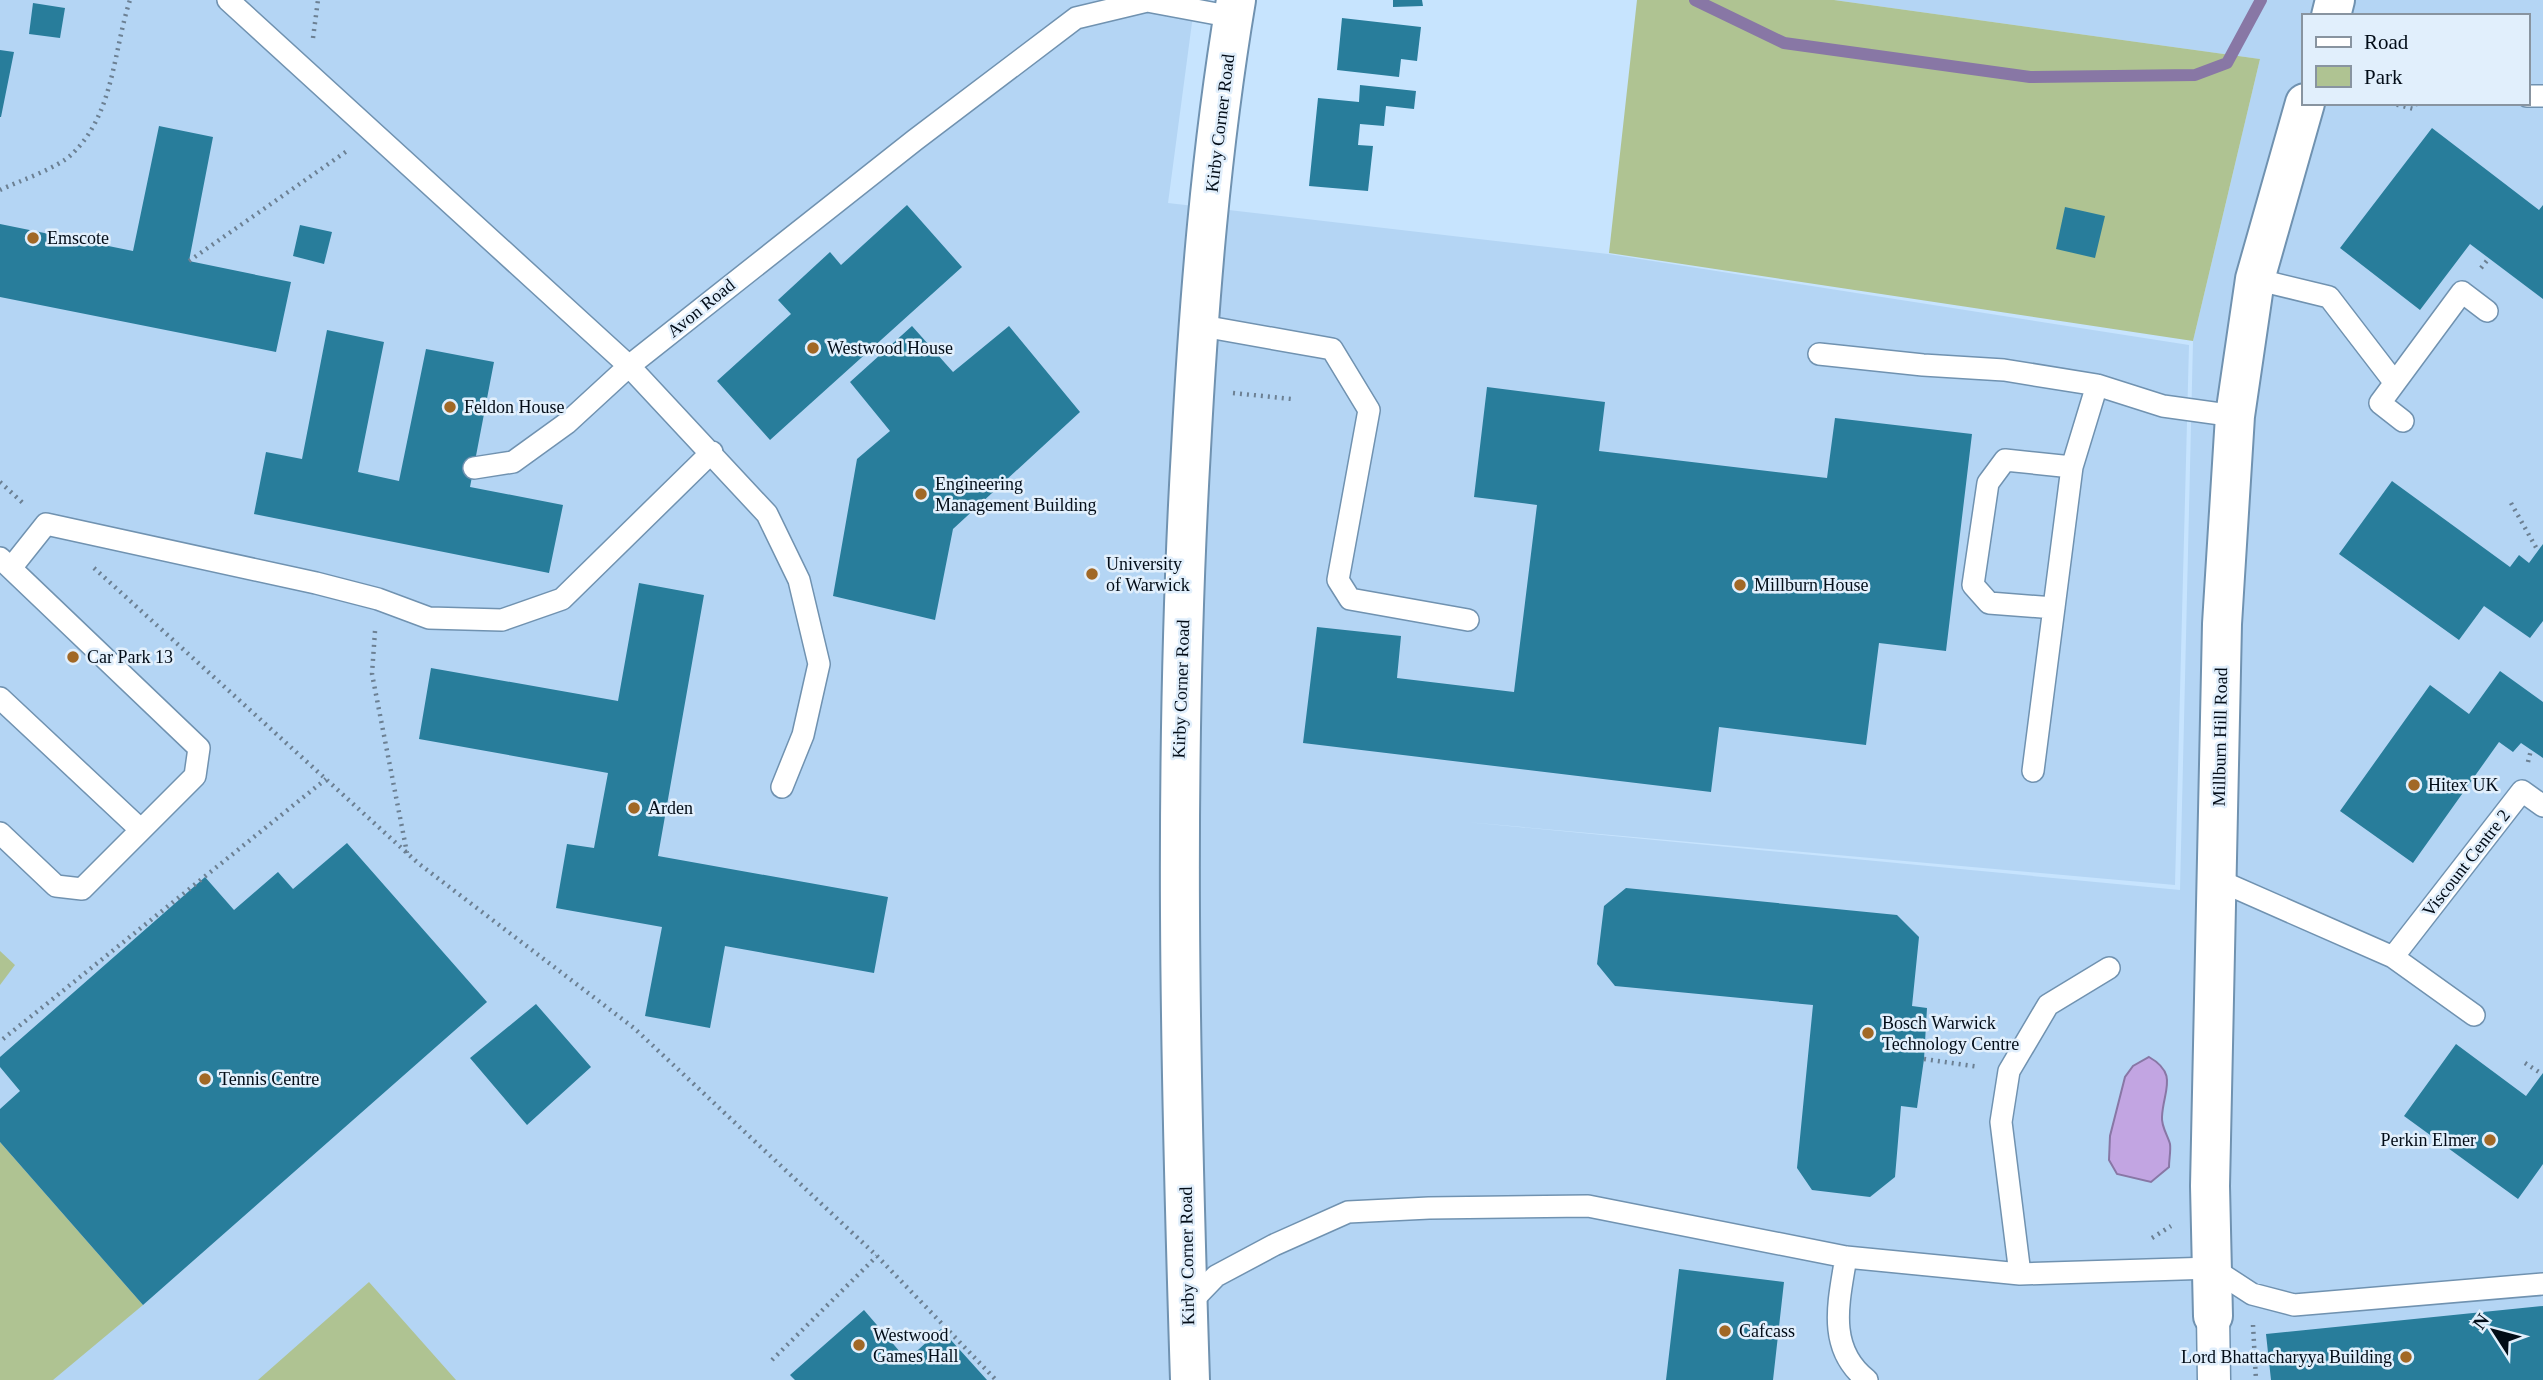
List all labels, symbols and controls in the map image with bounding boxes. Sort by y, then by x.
legend [2302,14,2529,105]
text: Road [2364,30,2409,54]
street label: Kirby Corner Road [1202,53,1238,193]
text: Park [2364,65,2403,89]
place label: Emscote [47,228,109,248]
marker: Emscote [25,230,41,246]
street label: Avon Road [663,275,739,341]
place label: Westwood House [827,338,953,358]
marker: Westwood House [805,340,821,356]
place label: Feldon House [464,397,565,417]
marker: Feldon House [442,399,458,415]
place label: Engineering Management Building [935,474,1096,515]
marker: Engineering Management Building [913,486,929,502]
place label: University of Warwick [1106,554,1190,595]
marker: University of Warwick [1084,566,1100,582]
place label: Millburn House [1754,575,1869,595]
marker: Millburn House [1732,577,1748,593]
street label: Kirby Corner Road [1169,619,1193,759]
place label: Car Park 13 [87,647,173,667]
marker: Car Park 13 [65,649,81,665]
street label: Millburn Hill Road [2209,667,2231,807]
place label: Hitex UK [2428,775,2499,795]
marker: Hitex UK [2406,777,2422,793]
place label: Arden [648,798,693,818]
marker: Arden [626,800,642,816]
street label: Viscount Centre 2 [2418,806,2514,920]
place label: Bosch Warwick Technology Centre [1882,1013,2019,1054]
marker: Bosch Warwick Technology Centre [1860,1025,1876,1041]
place label: Tennis Centre [219,1069,319,1089]
marker: Tennis Centre [197,1071,213,1087]
place label: Perkin Elmer [2381,1130,2476,1150]
marker: Perkin Elmer [2482,1132,2498,1148]
street label: Kirby Corner Road [1176,1186,1198,1326]
north arrow [2459,1296,2529,1366]
text: N [2468,1309,2493,1333]
place label: Cafcass [1739,1321,1795,1341]
marker: Cafcass [1717,1323,1733,1339]
place label: Westwood Games Hall [873,1325,958,1366]
marker: Westwood Games Hall [851,1337,867,1353]
place label: Lord Bhattacharyya Building [2181,1347,2392,1367]
marker: Lord Bhattacharyya Building [2398,1349,2414,1365]

